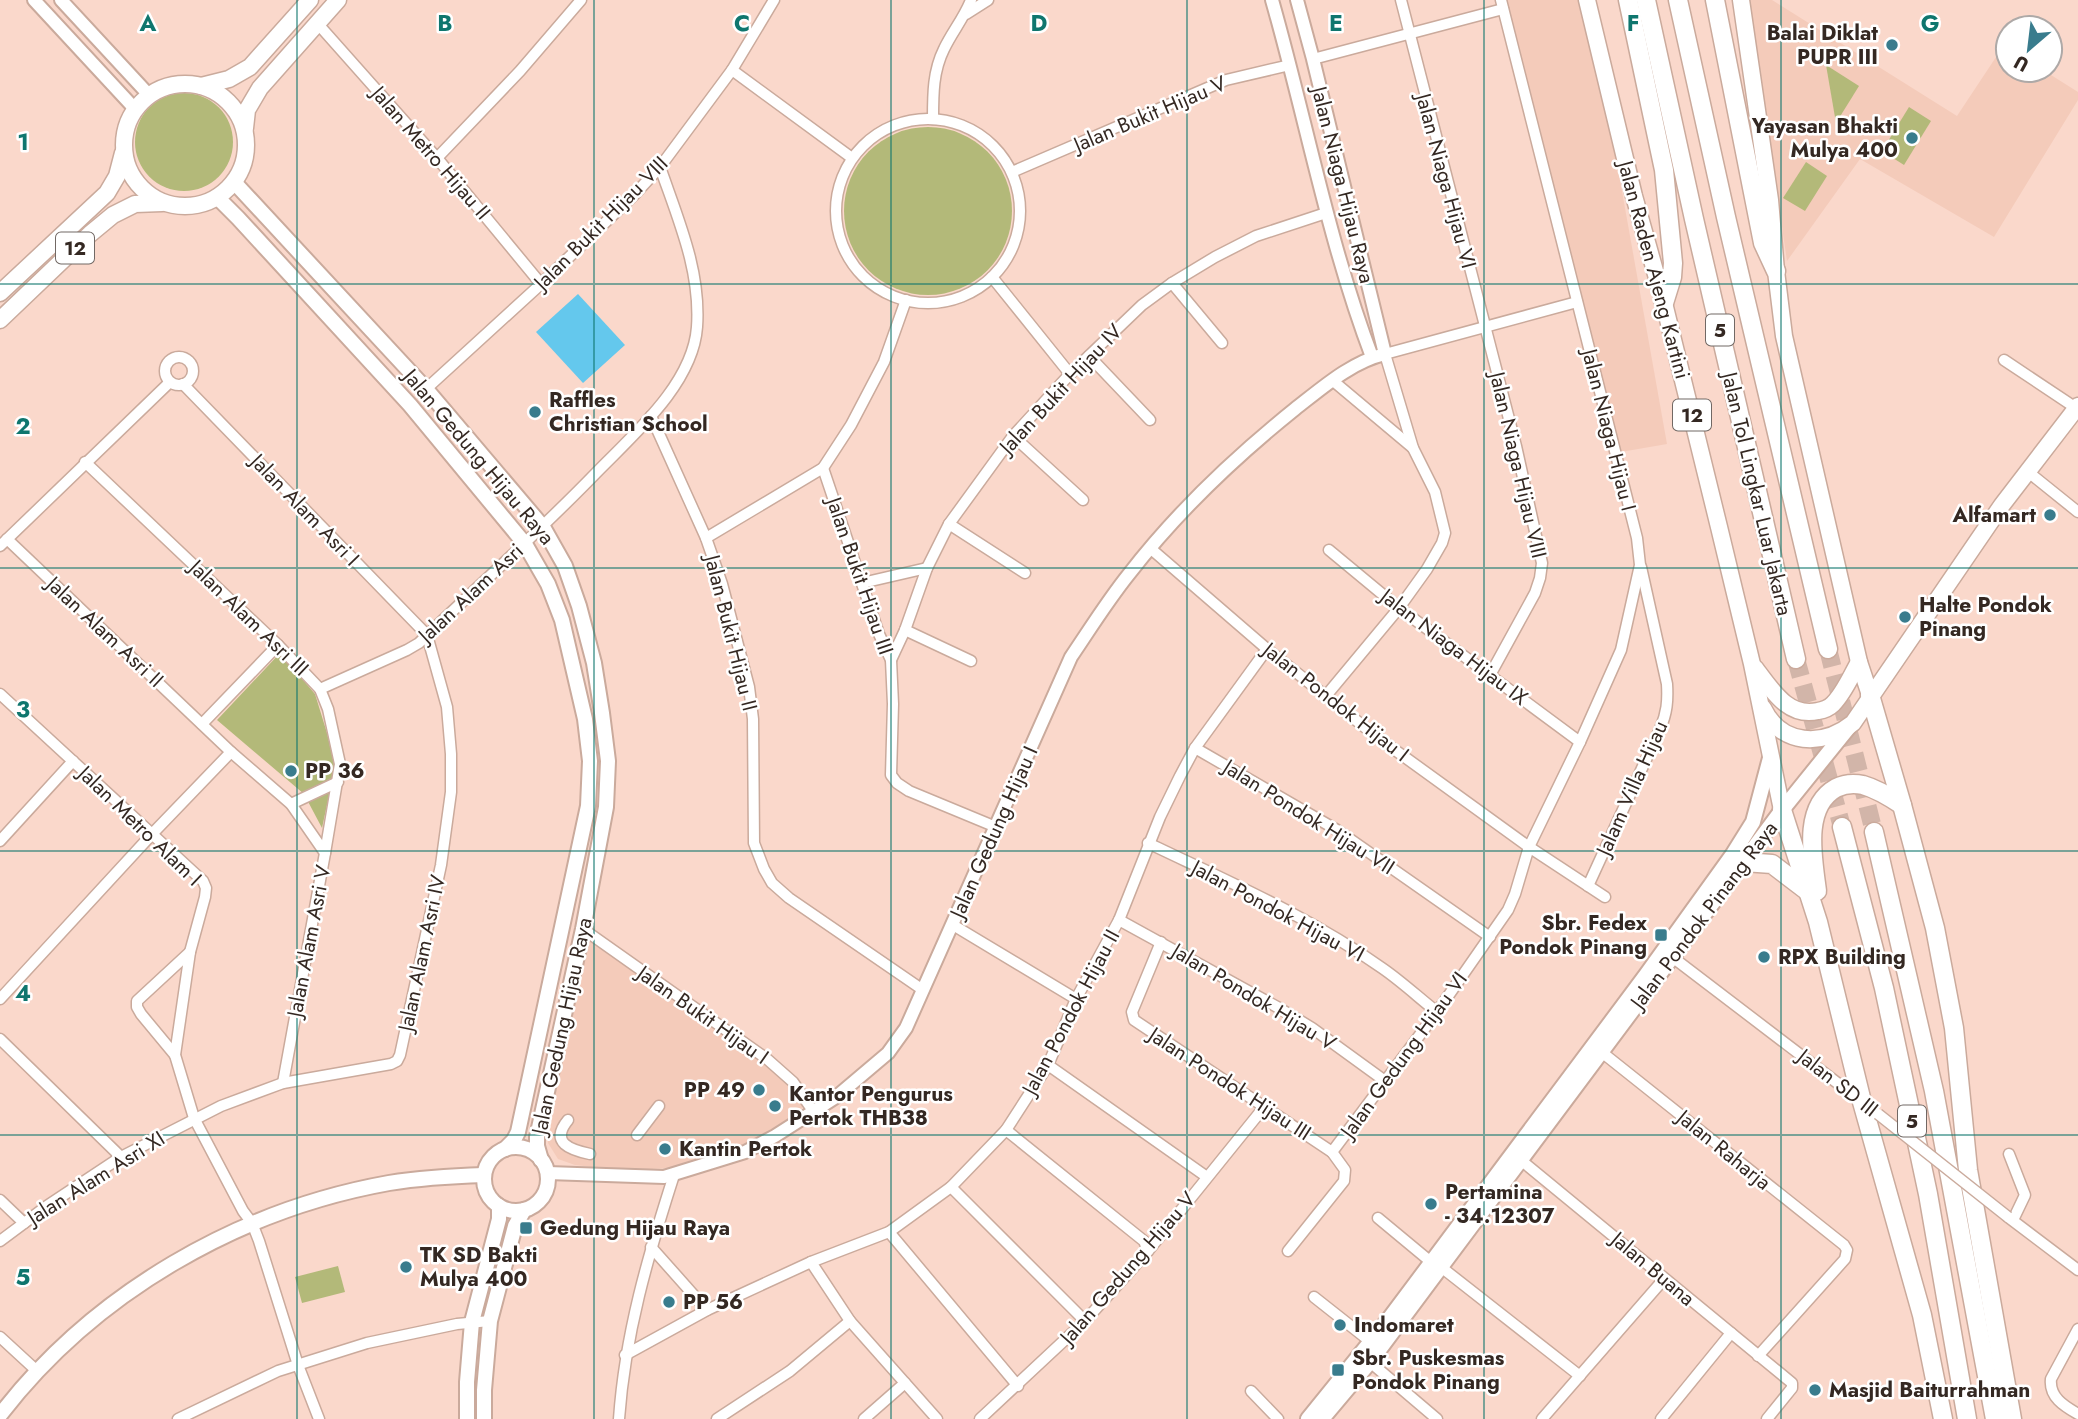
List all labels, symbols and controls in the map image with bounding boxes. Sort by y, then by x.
text: A [139,6,157,40]
text: B [437,6,453,40]
text: C [734,6,750,40]
text: D [1031,6,1048,40]
text: E [1329,6,1343,40]
text: F [1627,6,1639,40]
text: G [1921,6,1939,40]
north arrow [1994,14,2064,84]
place label: Balai Diklat PUPR III [1767,18,1878,72]
marker: Balai Diklat PUPR III [1884,37,1900,53]
text: U [2009,49,2033,79]
street label: Jalan Bukit Hijau V [1066,68,1231,161]
street label: Jalan Metro Hijau II [362,77,498,226]
street label: Jalan Niaga Hijau Raya [1303,81,1382,287]
street label: Jalan Niaga Hijau VI [1407,87,1484,272]
place label: Yayasan Bhakti Mulya 400 [1751,111,1898,165]
text: 1 [17,125,29,159]
marker: Yayasan Bhakti Mulya 400 [1904,130,1920,146]
street label: Jalan Bukit Hijau VIII [525,149,675,299]
street label: Jalan Raden Ajeng Kartini [1610,155,1698,382]
road number: 12 [56,232,94,264]
road number: 5 [1706,314,1734,346]
street label: Jalan Bukit Hijau IV [991,317,1129,463]
street label: Jalan Niaga Hijau I [1574,343,1644,514]
street label: Jalan Gedung Hijau Raya [395,360,562,551]
street label: Jalan Niaga Hijau VIII [1481,366,1554,561]
street label: Jalan Tol Lingkar Luar Jakarta [1714,366,1800,619]
place label: Raffles Christian School [549,385,708,439]
road number: 12 [1673,400,1711,430]
marker: Raffles Christian School [527,404,543,420]
text: 2 [15,409,31,443]
street label: Jalan Alam Asri I [242,445,366,573]
street label: Jalan Bukit Hijau III [818,490,901,659]
place label: Alfamart [1952,500,2036,530]
marker: Alfamart [2042,507,2058,523]
street label: Jalan Alam Asri [410,536,530,652]
street label: Jalan Bukit Hijau II [696,549,765,714]
street label: Jalan Alam Asri III [180,551,315,683]
street label: Jalan Alam Asri II [38,568,170,694]
street label: Jalan Niaga Hijau IX [1372,580,1534,713]
place label: Halte Pondok Pinang [1919,590,2052,644]
marker: Halte Pondok Pinang [1897,609,1913,625]
street label: Jalan Pondok Hijau I [1254,634,1415,769]
text: 3 [16,692,30,726]
street label: Jalam Villa Hijau [1588,716,1675,863]
street label: Jalan Gedung Hijau I [941,741,1045,925]
street label: Jalan Pondok Hijau VII [1215,750,1401,882]
place label: PP 36 [305,756,365,786]
street label: Jalan Metro Alam I [69,757,209,893]
marker: PP 36 [283,763,299,779]
street label: Jalan Pondok Pinang Raya [1622,815,1785,1018]
street label: Jalan Pondok Hijau VI [1184,851,1370,969]
street label: Jalan Alam Asri V [279,862,338,1022]
street label: Jalan Alam Asri IV [390,872,453,1037]
place label: Sbr. Fedex Pondok Pinang [1499,908,1648,962]
street label: Jalan Gedung Hijau Raya [524,915,600,1140]
street label: Jalan Pondok Hijau II [1013,924,1127,1103]
marker: Sbr. Fedex Pondok Pinang [1653,927,1669,943]
street label: Jalan Pondok Hijau V [1164,935,1342,1058]
place label: RPX Building [1778,942,1906,972]
marker: RPX Building [1756,949,1772,965]
street label: Jalan Bukit Hijau I [629,957,775,1072]
street label: Jalan Gedung Hijau VI [1332,966,1475,1147]
text: 4 [15,976,31,1010]
street label: Jalan Pondok Hijau III [1140,1019,1317,1148]
street label: Jalan SD III [1789,1040,1885,1124]
place label: PP 49 [684,1075,745,1105]
place label: Kantor Pengurus Pertok THB38 [789,1079,953,1133]
marker: PP 49 [751,1082,767,1098]
marker: Kantor Pengurus Pertok THB38 [767,1098,783,1114]
street label: Jalan Raharja [1668,1101,1777,1197]
road number: 5 [1898,1106,1926,1136]
street label: Jalan Alam Asri XI [19,1124,171,1234]
place label: Kantin Pertok [679,1134,812,1164]
marker: Kantin Pertok [657,1141,673,1157]
place label: Pertamina - 34.12307 [1445,1177,1555,1231]
street label: Jalan Gedung Hijau V [1051,1185,1203,1353]
marker: Pertamina - 34.12307 [1423,1196,1439,1212]
place label: Gedung Hijau Raya [540,1213,730,1243]
marker: Gedung Hijau Raya [518,1220,534,1236]
street label: Jalan Buana [1602,1223,1701,1313]
place label: TK SD Bakti Mulya 400 [420,1240,537,1294]
marker: TK SD Bakti Mulya 400 [398,1259,414,1275]
text: 5 [16,1260,30,1294]
place label: PP 56 [683,1287,743,1317]
marker: PP 56 [661,1294,677,1310]
place label: Indomaret [1354,1310,1454,1340]
marker: Indomaret [1332,1317,1348,1333]
place label: Sbr. Puskesmas Pondok Pinang [1352,1343,1505,1397]
marker: Sbr. Puskesmas Pondok Pinang [1330,1362,1346,1378]
place label: Masjid Baiturrahman [1829,1375,2030,1405]
marker: Masjid Baiturrahman [1807,1382,1823,1398]

